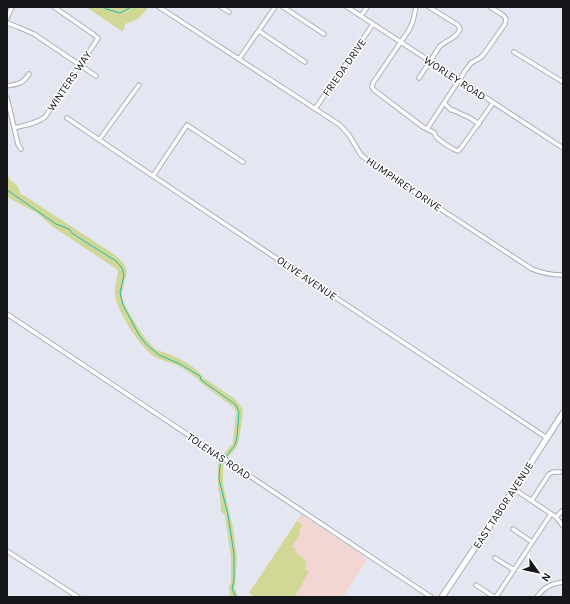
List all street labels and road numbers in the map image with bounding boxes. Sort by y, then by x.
street label: FRIEDA DRIVE [320,36,369,99]
street label: WINTERS WAY [45,49,94,114]
street label: WORLEY ROAD [421,54,488,103]
street label: HUMPHREY DRIVE [363,154,444,214]
street label: OLIVE AVENUE [274,254,339,303]
street label: TOLENAS ROAD [184,430,253,483]
street label: EAST TABOR AVENUE [470,459,536,551]

